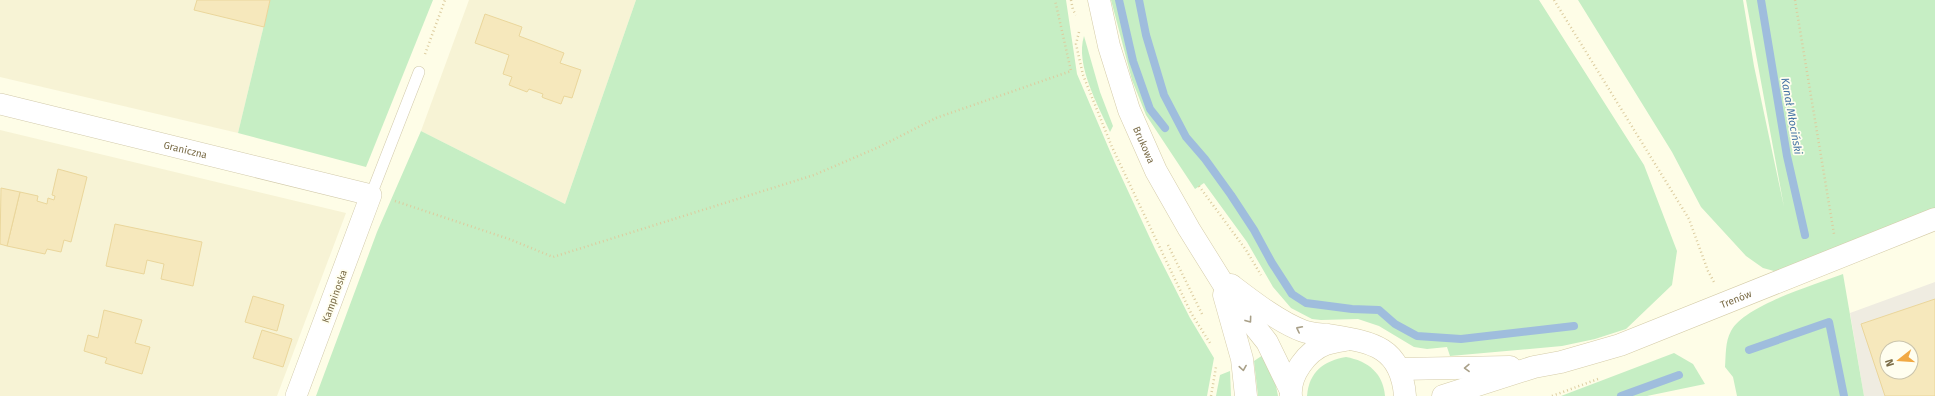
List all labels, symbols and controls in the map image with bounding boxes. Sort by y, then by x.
water label: Kanał Młociński [1778,77,1805,156]
street label: Brukowa [1130,125,1157,165]
street label: Graniczna [162,139,208,162]
street label: Kampinoska [320,268,350,324]
street label: Trenów [1719,288,1754,311]
one-way arrow [1244,316,1252,323]
one-way arrow [1295,326,1303,333]
north arrow [1879,340,1919,380]
text: N [1883,357,1897,368]
one-way arrow [1464,364,1470,372]
one-way arrow [1238,365,1247,371]

